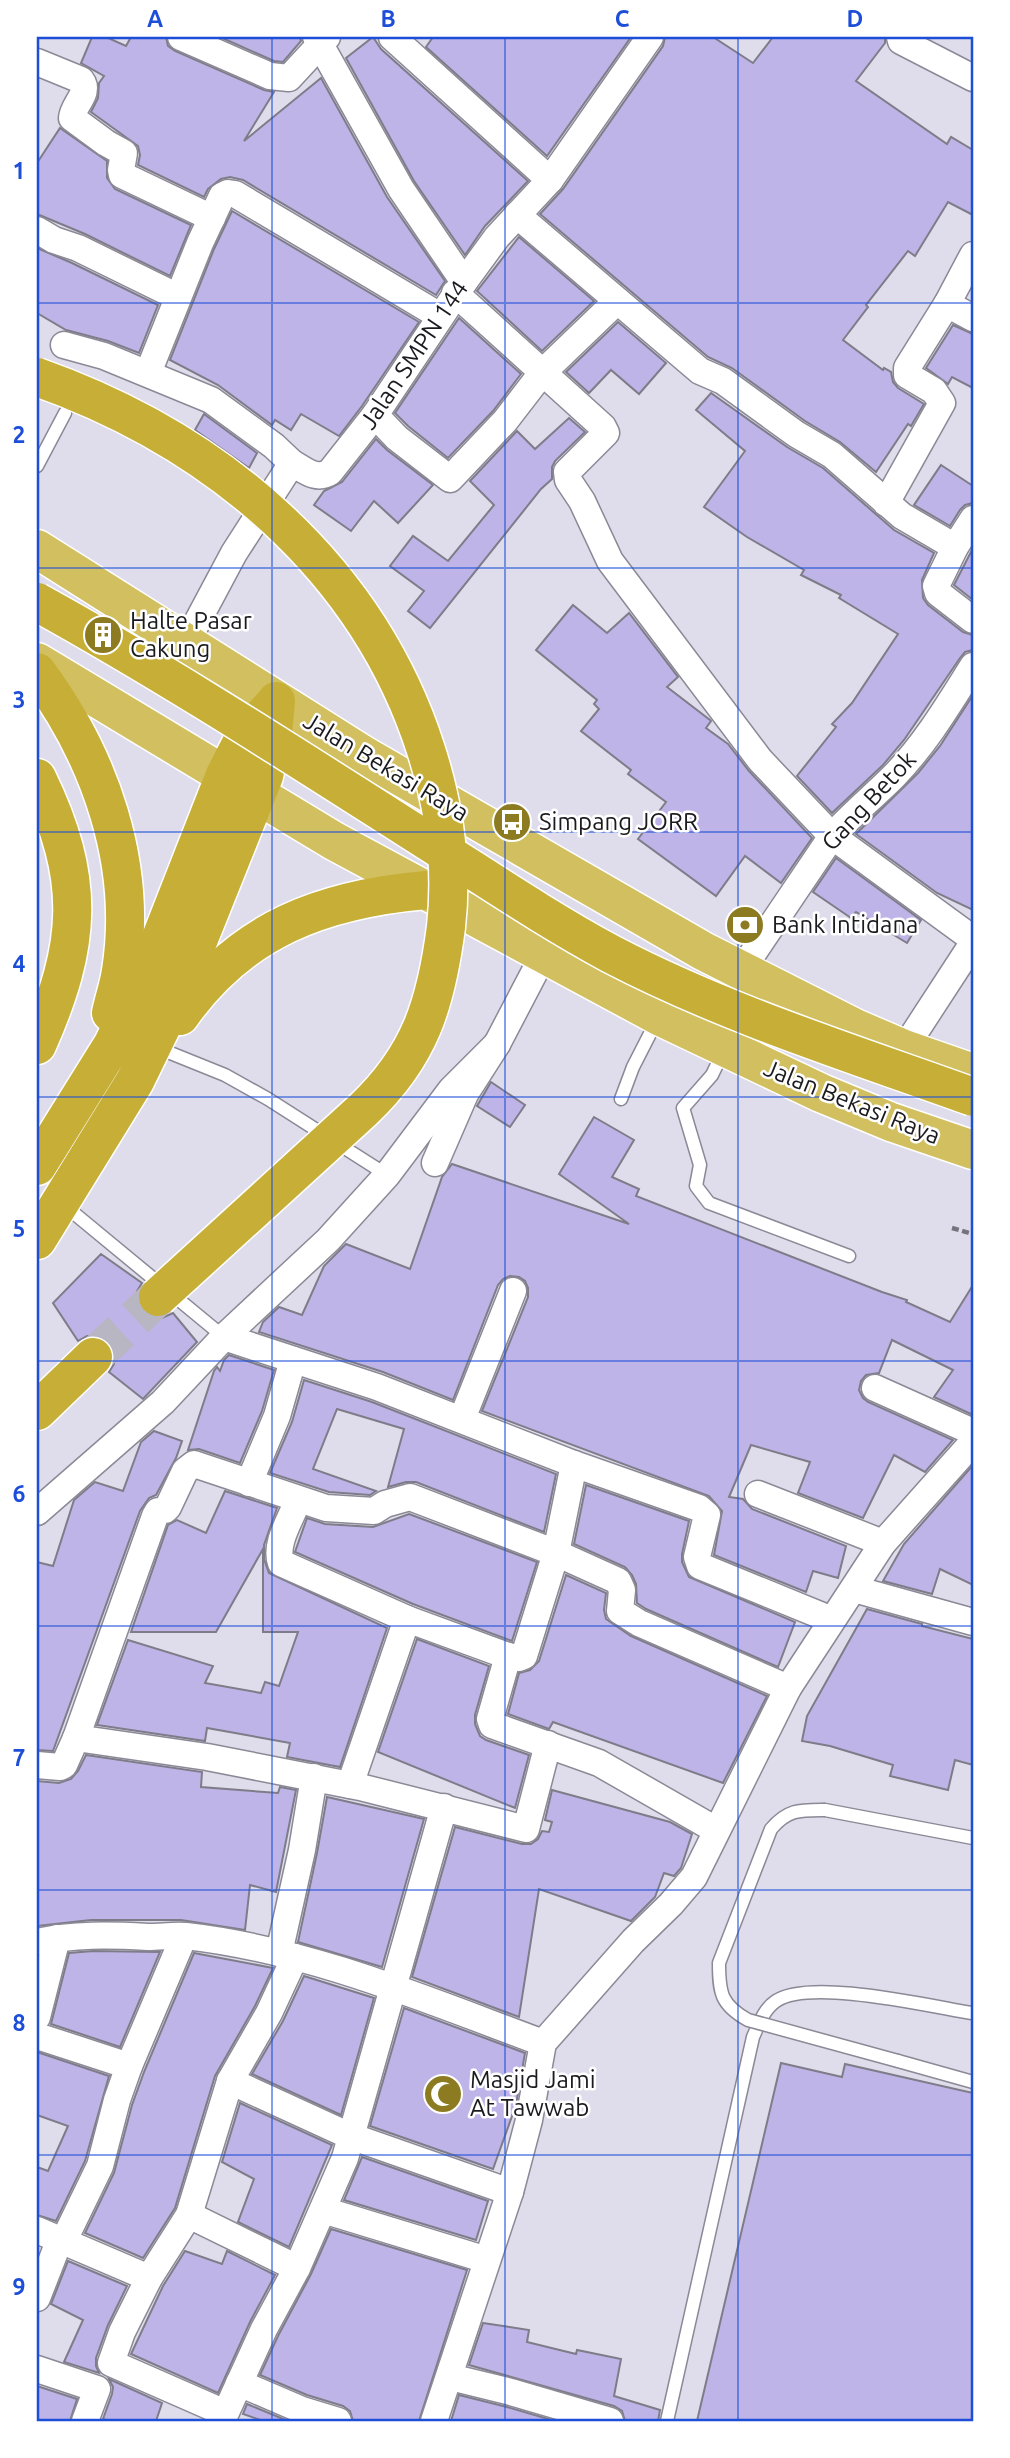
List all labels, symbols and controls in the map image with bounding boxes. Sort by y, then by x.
text: A [147,6,163,31]
text: B [380,6,396,31]
text: C [615,6,630,31]
text: D [847,6,863,31]
text: 1 [13,158,25,183]
street label: Jalan SMPN 144 [354,275,473,434]
text: 2 [13,422,25,447]
place label: Halte Pasar Cakung [130,607,252,662]
building icon: Halte Pasar Cakung [82,614,124,656]
text: 3 [13,687,25,712]
street label: Jalan Bekasi Raya [299,707,474,827]
street label: Gang Betok [816,746,921,856]
bus stop icon: Simpang JORR [491,801,533,843]
place label: Simpang JORR [539,808,698,835]
bank icon: Bank Intidana [724,904,766,946]
place label: Bank Intidana [772,911,918,938]
text: 4 [13,951,26,976]
street label: Jalan Bekasi Raya [760,1054,944,1149]
text: 5 [13,1216,25,1241]
text: 6 [13,1481,26,1506]
text: 7 [13,1745,25,1770]
text: 8 [13,2010,25,2035]
place label: Masjid Jami At Tawwab [470,2066,596,2121]
mosque icon: Masjid Jami At Tawwab [422,2073,464,2115]
text: 9 [13,2274,25,2299]

